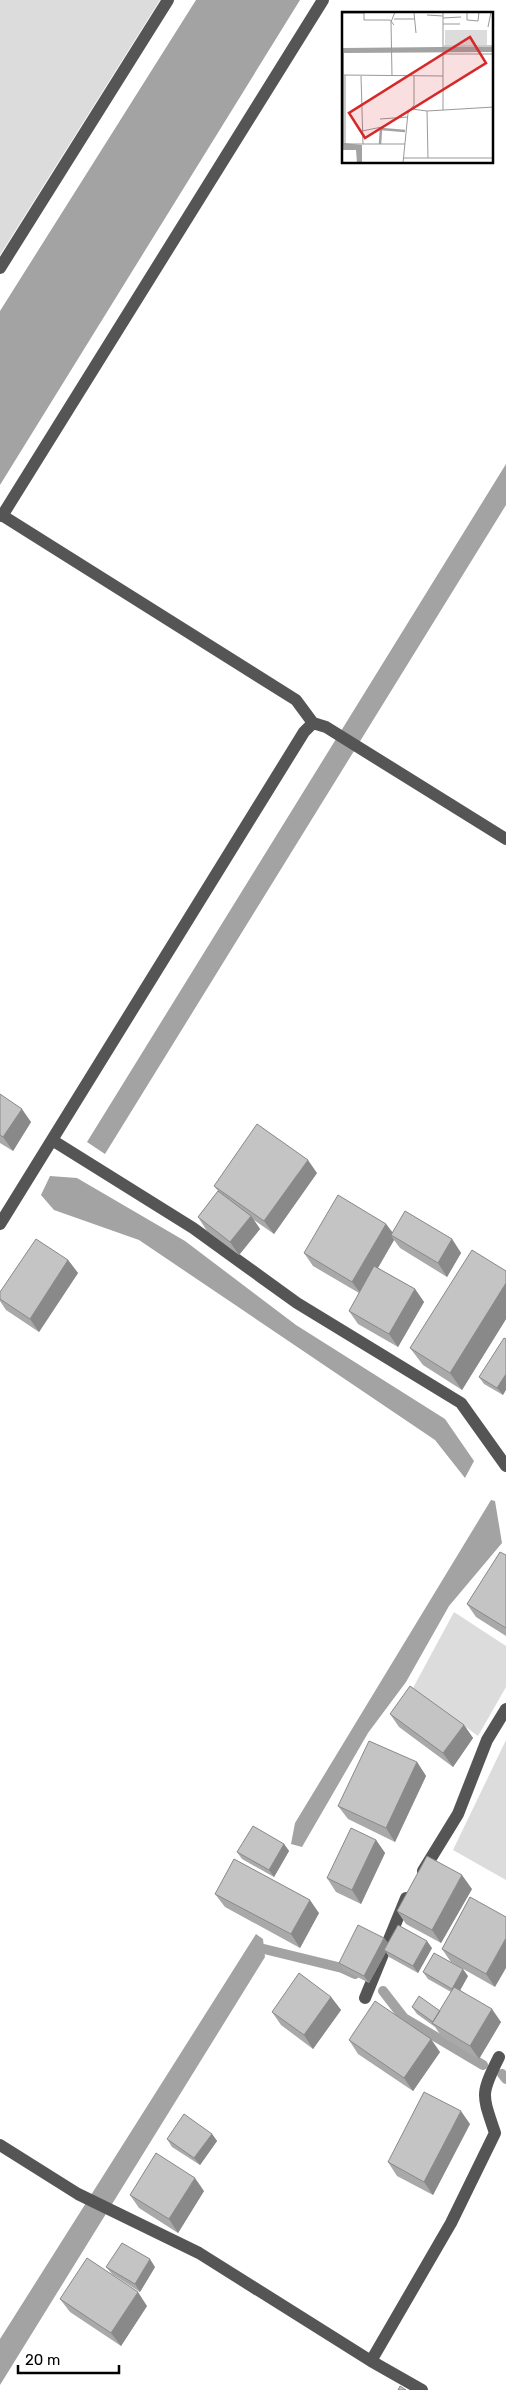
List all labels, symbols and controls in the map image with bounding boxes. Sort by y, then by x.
inset map [342,12,494,164]
scale bar [18,2342,119,2374]
text: 20 m [25,2351,60,2369]

